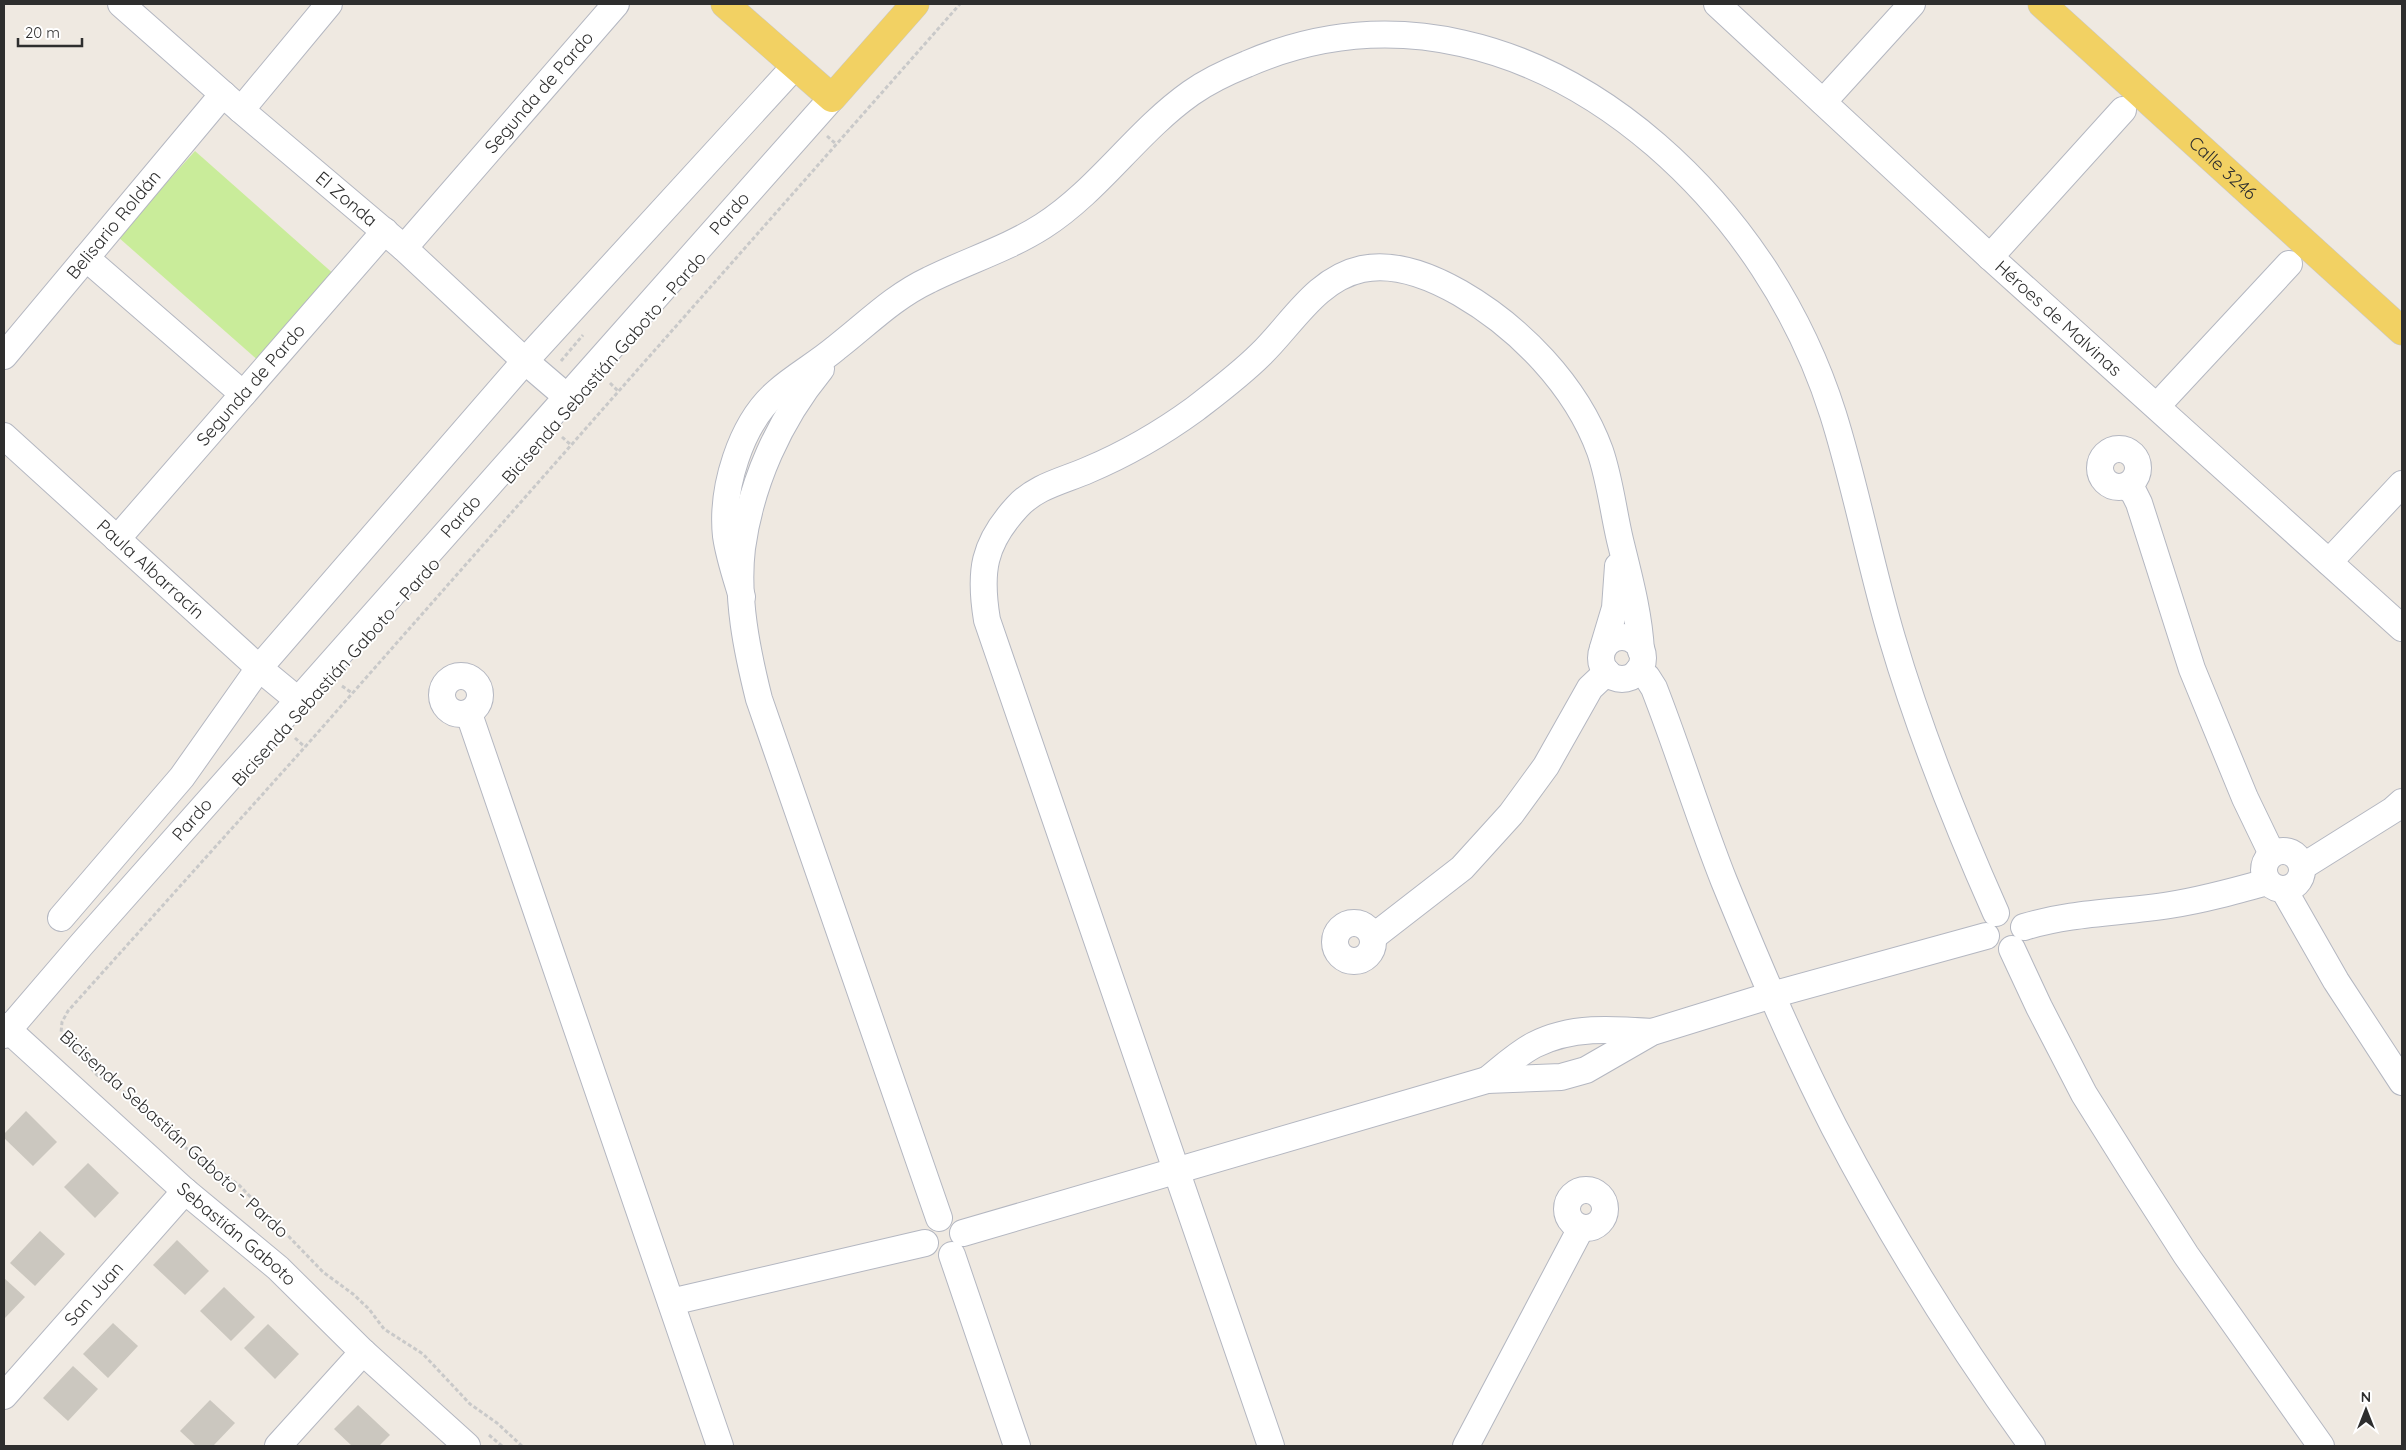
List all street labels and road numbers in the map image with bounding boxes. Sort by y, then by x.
street label: Segunda de Pardo [479,26,598,158]
street label: Calle 3246 [2184,131,2262,205]
street label: Belisario Roldán [61,165,165,284]
street label: El Zonda [311,166,382,231]
street label: Pardo [704,187,754,240]
street label: Bicisenda Sebastián Gaboto - Pardo [496,247,711,489]
street label: Héroes de Malvinas [1990,255,2127,381]
street label: Segunda de Pardo [191,319,310,451]
street label: Pardo [435,490,486,543]
street label: Paula Albarracín [92,514,209,624]
street label: Bicisenda Sebastián Gaboto - Pardo [227,552,445,791]
street label: Pardo [167,793,217,846]
street label: Bicisenda Sebastián Gaboto - Pardo [55,1026,293,1242]
street label: Sebastián Gaboto [173,1178,299,1292]
street label: San Juan [59,1257,128,1331]

